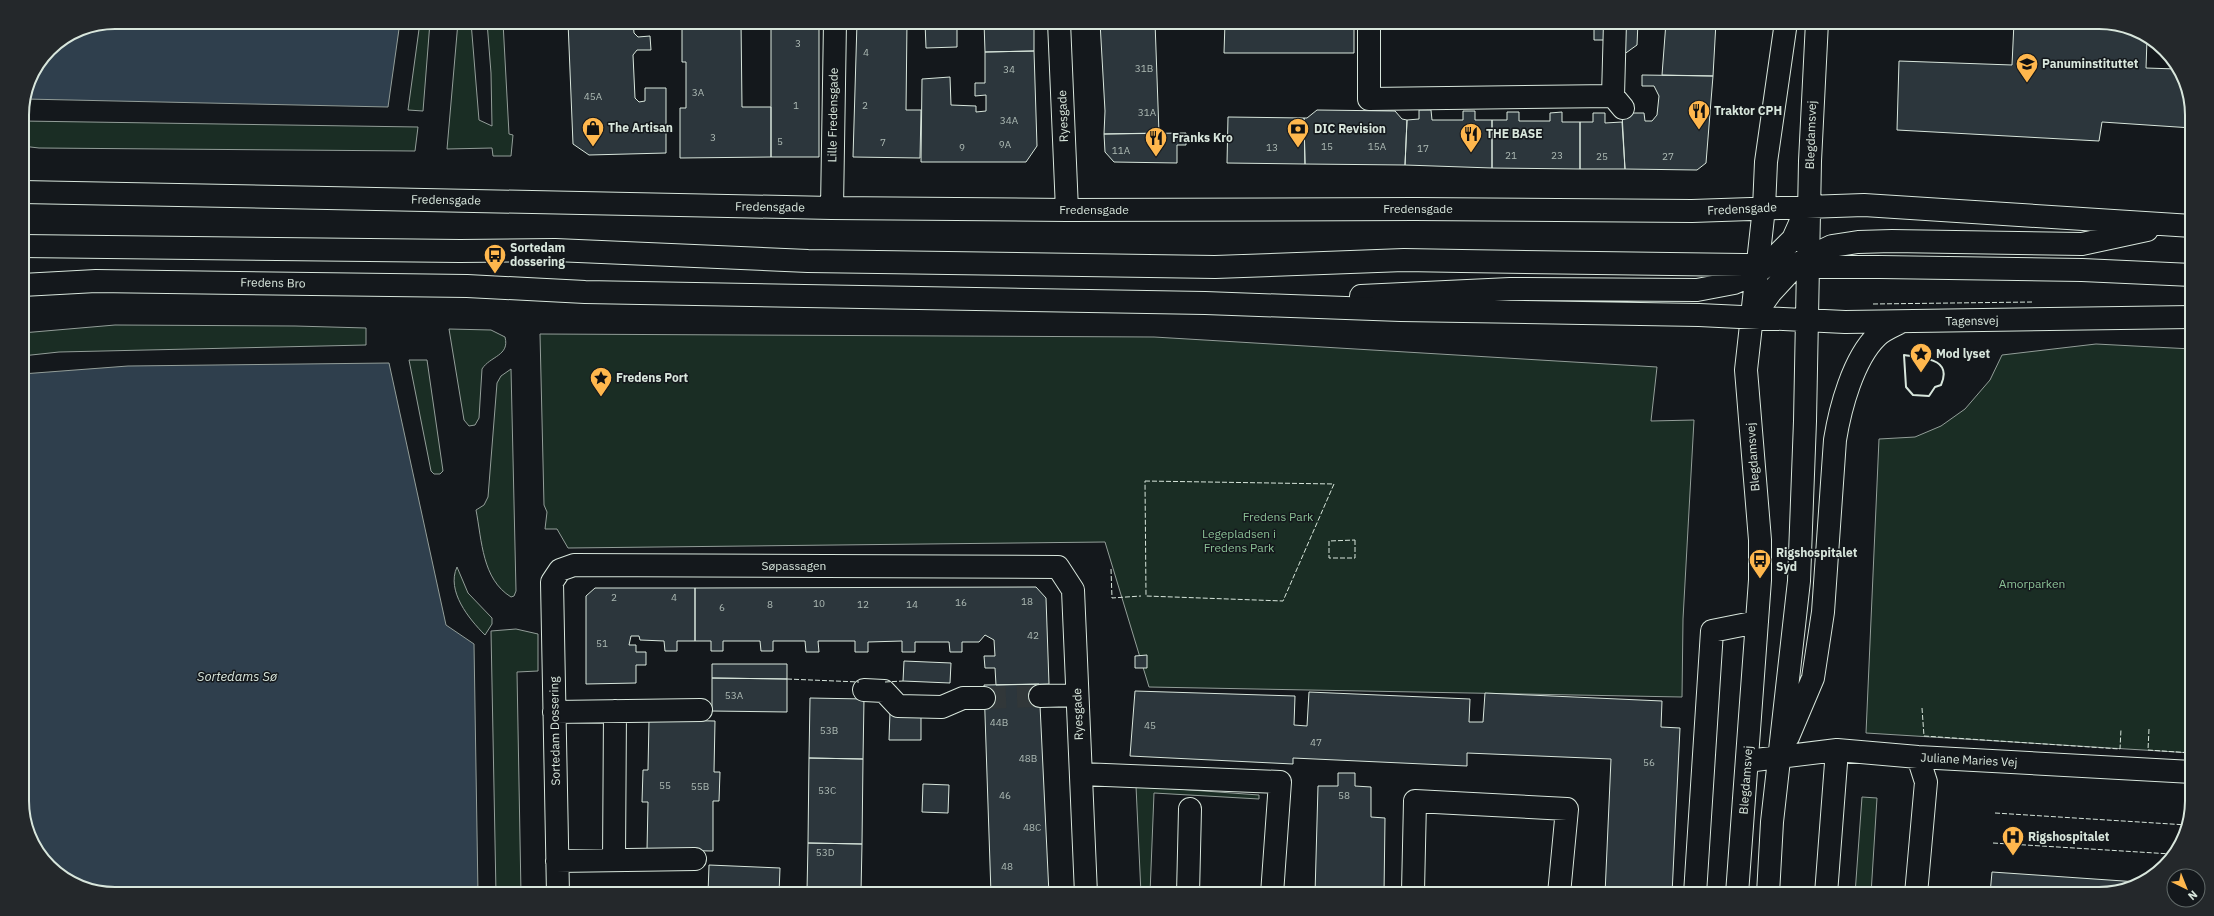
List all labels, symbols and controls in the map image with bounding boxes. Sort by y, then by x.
house number: 3 [795,37,801,50]
house number: 4 [863,46,869,59]
school or university icon: Panuminstituttet [2014,51,2040,84]
place label: Panuminstituttet [2042,56,2139,71]
house number: 31B [1135,62,1153,75]
house number: 34 [1003,63,1015,76]
street label: Lille Fredensgade [824,67,841,162]
house number: 3A [692,86,705,99]
street label: Ryesgade [1054,89,1071,142]
house number: 45A [584,90,603,103]
restaurant icon: Traktor CPH [1686,98,1712,131]
house number: 1 [793,99,799,112]
house number: 2 [862,99,868,112]
street label: Blegdamsvej [1802,100,1819,170]
place label: Traktor CPH [1714,103,1782,118]
house number: 31A [1138,106,1157,119]
house number: 34A [1000,114,1019,127]
shop icon: The Artisan [580,115,606,148]
bank icon: DIC Revision [1285,116,1311,149]
place label: The Artisan [608,120,673,135]
place label: DIC Revision [1314,121,1386,136]
restaurant icon: THE BASE [1458,121,1484,154]
restaurant icon: Franks Kro [1143,125,1169,158]
place label: THE BASE [1486,126,1543,141]
place label: Franks Kro [1172,130,1233,145]
house number: 3 [710,131,716,144]
house number: 5 [777,135,783,148]
house number: 7 [880,136,886,149]
house number: 9A [999,138,1012,151]
house number: 15 [1321,140,1333,153]
house number: 15A [1368,140,1387,153]
house number: 9 [959,141,965,154]
house number: 13 [1266,141,1278,154]
house number: 17 [1417,142,1429,155]
house number: 11A [1112,144,1131,157]
house number: 21 [1505,149,1517,162]
house number: 23 [1551,149,1563,162]
house number: 25 [1596,150,1608,163]
house number: 27 [1662,150,1674,163]
street label: Fredensgade [411,191,481,208]
street label: Fredensgade [735,198,805,215]
street label: Fredensgade [1707,199,1778,218]
street label: Fredensgade [1383,201,1453,216]
street label: Fredensgade [1059,202,1129,217]
place label: Sortedam dossering [510,240,565,269]
bus stop icon: Sortedam dossering [482,242,508,275]
street label: Fredens Bro [240,274,306,291]
street label: Tagensvej [1945,313,1999,328]
place icon: Mod lyset [1908,341,1934,374]
place label: Mod lyset [1936,346,1990,361]
place icon: Fredens Port [588,365,614,398]
place label: Fredens Port [616,370,689,385]
street label: Blegdamsvej [1743,422,1762,492]
park label: Fredens Park [1243,509,1314,524]
park label: Legepladsen i Fredens Park [1202,526,1276,555]
place label: Rigshospitalet Syd [1776,545,1858,574]
bus stop icon: Rigshospitalet Syd [1747,547,1773,580]
street label: Søpassagen [762,558,826,573]
park label: Amorparken [1999,576,2065,591]
house number: 2 [611,591,617,604]
house number: 4 [671,591,677,604]
house number: 18 [1021,595,1033,608]
house number: 16 [955,596,967,609]
house number: 10 [813,597,825,610]
house number: 8 [767,598,773,611]
house number: 12 [857,598,869,611]
house number: 14 [906,598,918,611]
house number: 6 [719,601,725,614]
house number: 42 [1027,629,1039,642]
house number: 51 [596,637,608,650]
water label: Sortedams Sø [197,668,278,685]
street label: Sortedam Dossering [546,676,563,786]
street label: Ryesgade [1069,687,1086,740]
house number: 53A [725,689,744,702]
house number: 44B [990,716,1008,729]
house number: 45 [1144,719,1156,732]
house number: 53B [820,724,838,737]
house number: 47 [1310,736,1322,749]
street label: Blegdamsvej [1736,745,1755,815]
street label: Juliane Maries Vej [1920,749,2018,770]
house number: 48B [1019,752,1037,765]
house number: 56 [1643,756,1655,769]
house number: 55 [659,779,671,792]
house number: 55B [691,780,709,793]
house number: 53C [818,784,836,797]
house number: 46 [999,789,1011,802]
house number: 58 [1338,789,1350,802]
house number: 48C [1023,821,1041,834]
hospital icon: Rigshospitalet [2000,824,2026,857]
place label: Rigshospitalet [2028,829,2110,844]
house number: 53D [816,846,835,859]
house number: 48 [1001,860,1013,873]
north arrow [2166,868,2206,908]
text: N [2185,887,2201,903]

